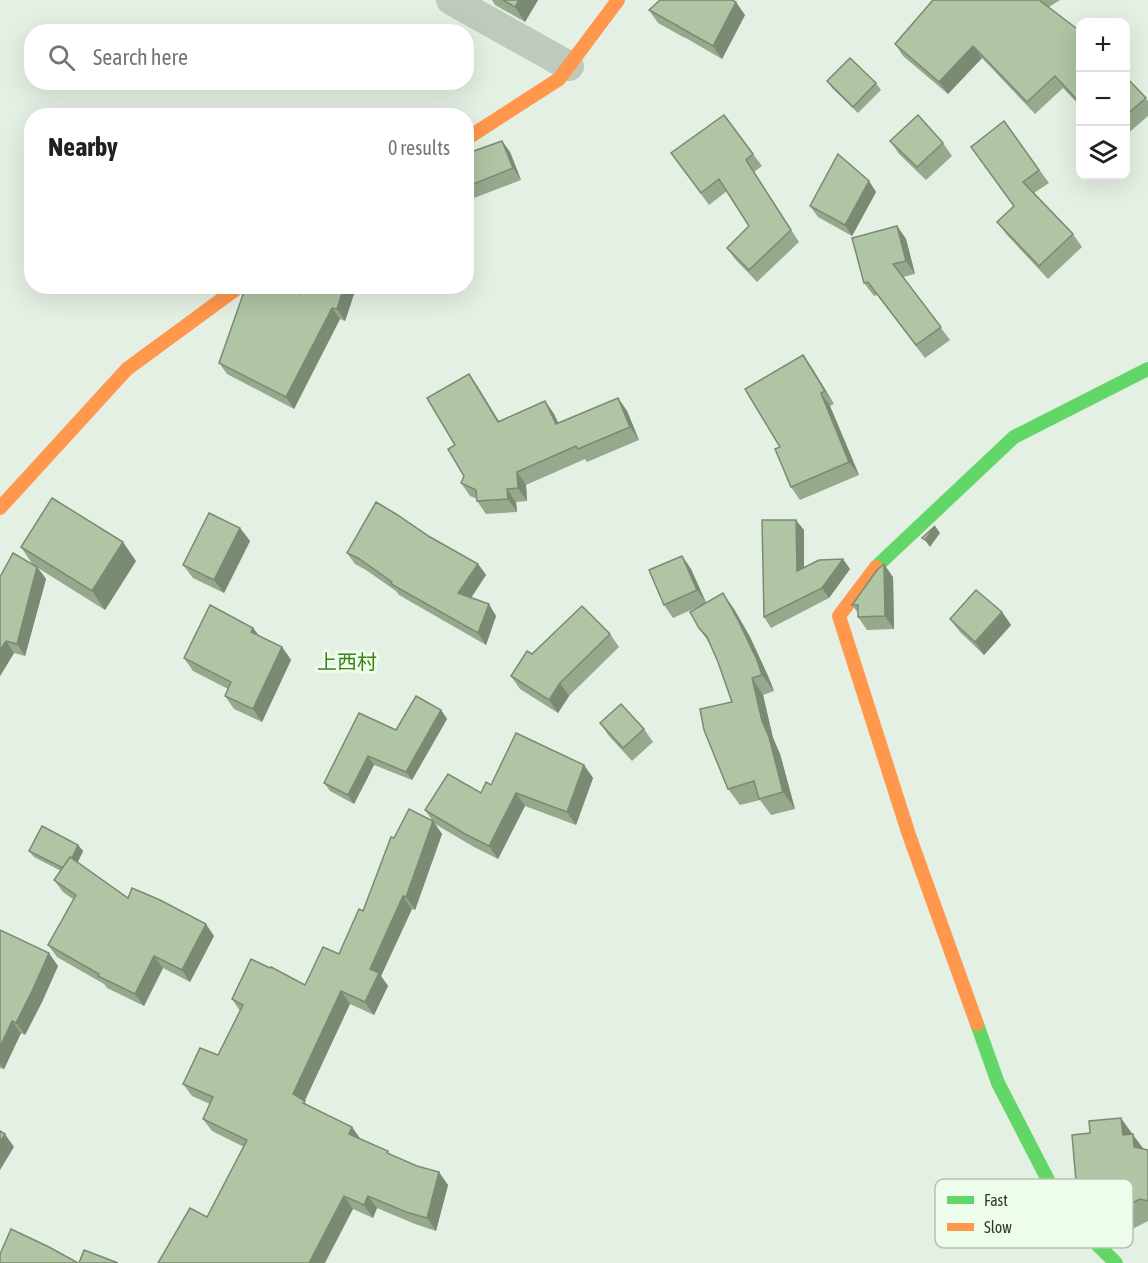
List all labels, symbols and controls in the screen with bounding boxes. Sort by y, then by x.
map controls [1076,18,1130,180]
button: + [1076,18,1130,72]
search box [24,24,474,90]
icon: search [45,41,78,74]
text: Search here [93,44,188,70]
button: − [1076,72,1130,126]
button: layers [1076,126,1130,180]
text: Nearby [48,132,118,162]
text: 0 results [388,136,450,159]
district label: 上西村 [317,650,377,673]
legend [935,1179,1133,1248]
text: Fast [984,1191,1008,1209]
text: Slow [984,1218,1012,1236]

